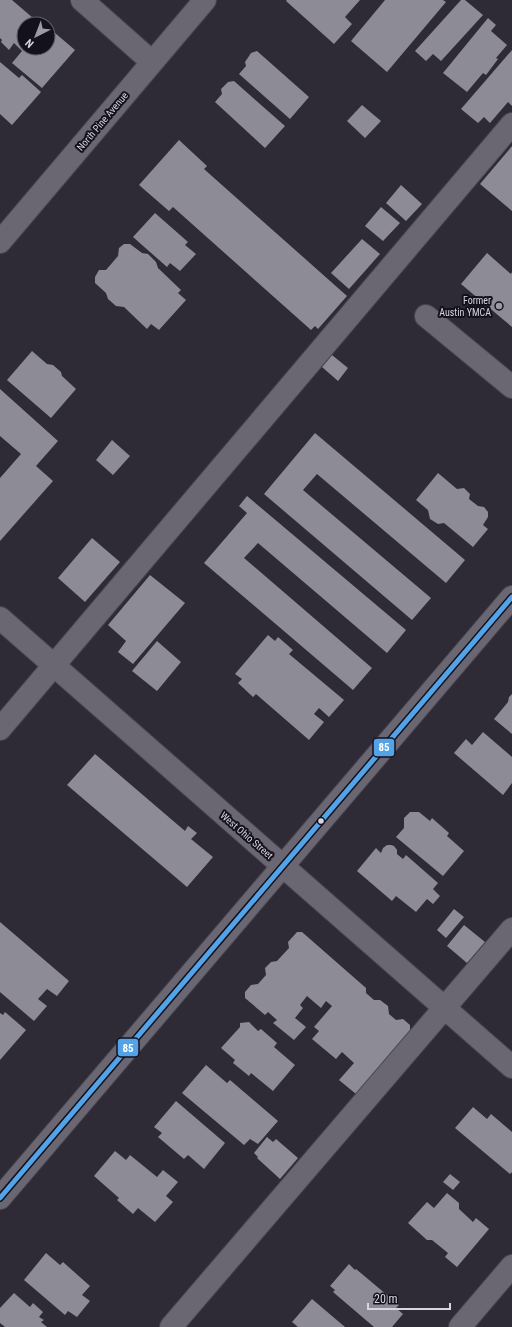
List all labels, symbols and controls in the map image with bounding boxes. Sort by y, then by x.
north arrow [16,16,56,56]
text: N [23,36,37,50]
street label: North Pine Avenue [75,90,130,153]
place label: Former Austin YMCA [439,295,491,318]
marker: Former Austin YMCA [494,301,504,311]
line badge: 85 [373,738,395,757]
text: 85 [378,741,390,754]
street label: West Ohio Street [218,810,275,861]
unlabelled marker [316,816,326,826]
line badge: 85 [117,1038,139,1057]
text: 85 [122,1042,134,1055]
scale bar [368,1285,450,1311]
text: 20 m [374,1292,398,1306]

